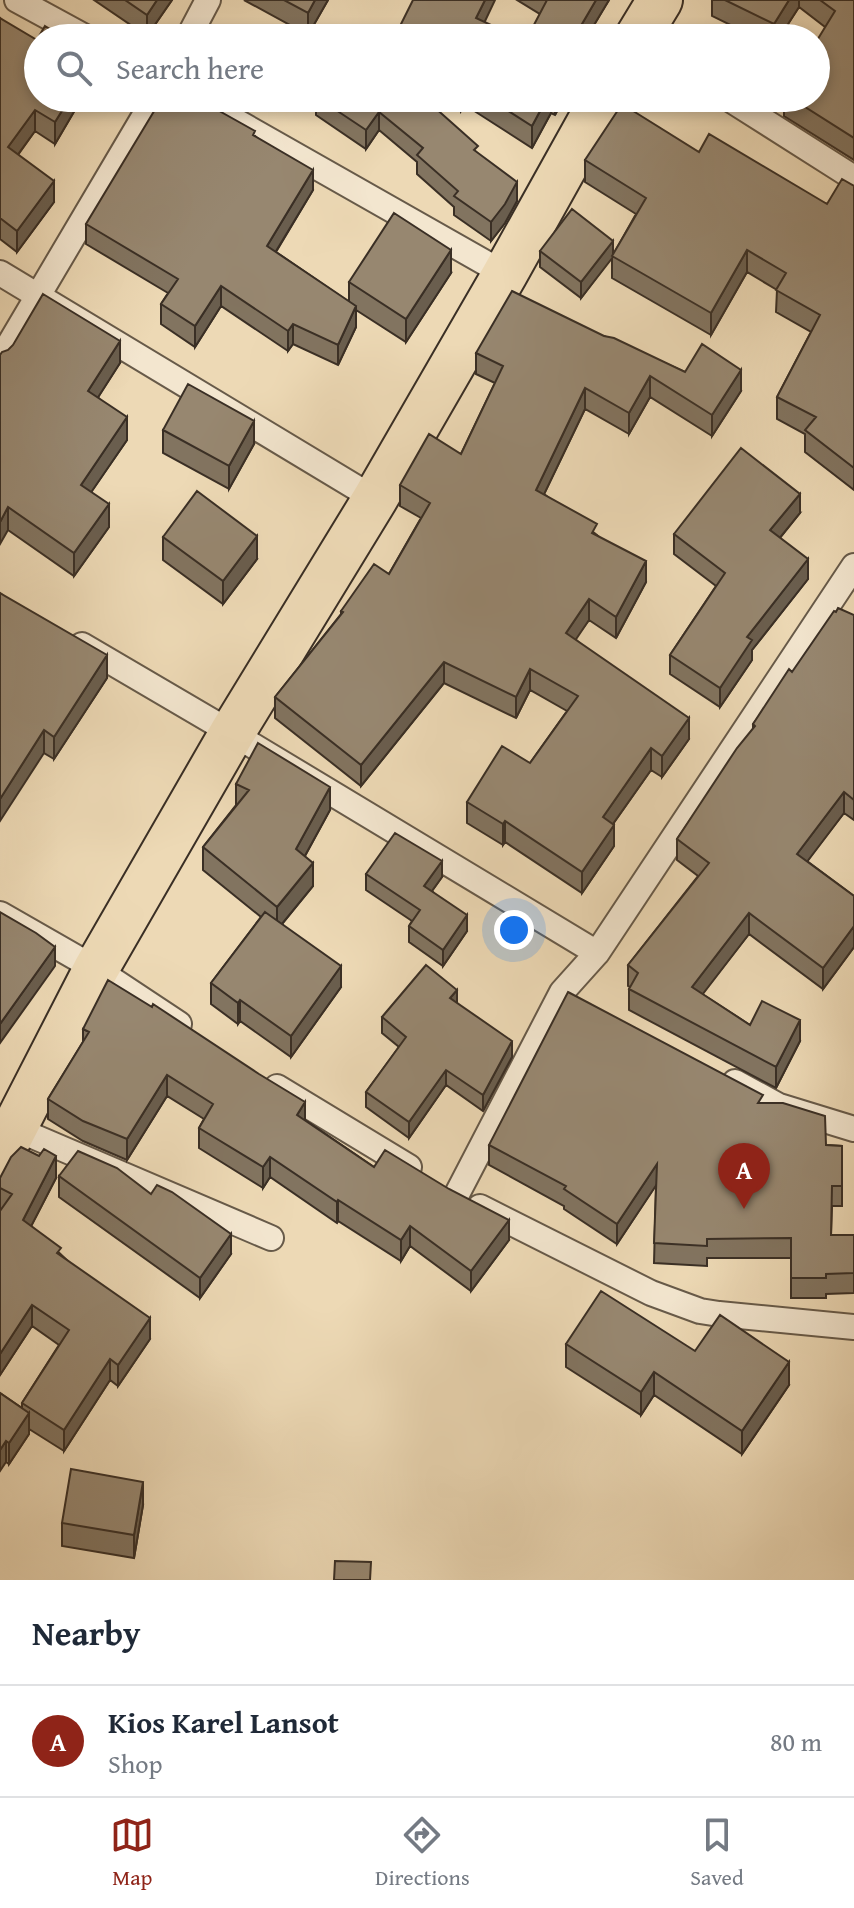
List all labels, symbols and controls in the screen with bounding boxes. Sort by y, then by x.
search box [24,24,830,112]
icon: search [52,46,96,90]
text: Search here [116,46,264,90]
your location [494,910,534,950]
pin: A [718,1143,770,1209]
text: Nearby [32,1608,141,1657]
text: Kios Karel Lansot [108,1700,339,1744]
text: A [50,1722,66,1761]
text: 80 m [770,1722,822,1761]
text: Shop [108,1744,163,1783]
tab: Map [110,1813,154,1893]
tab: Directions [375,1813,470,1893]
tab: Saved [690,1813,744,1893]

